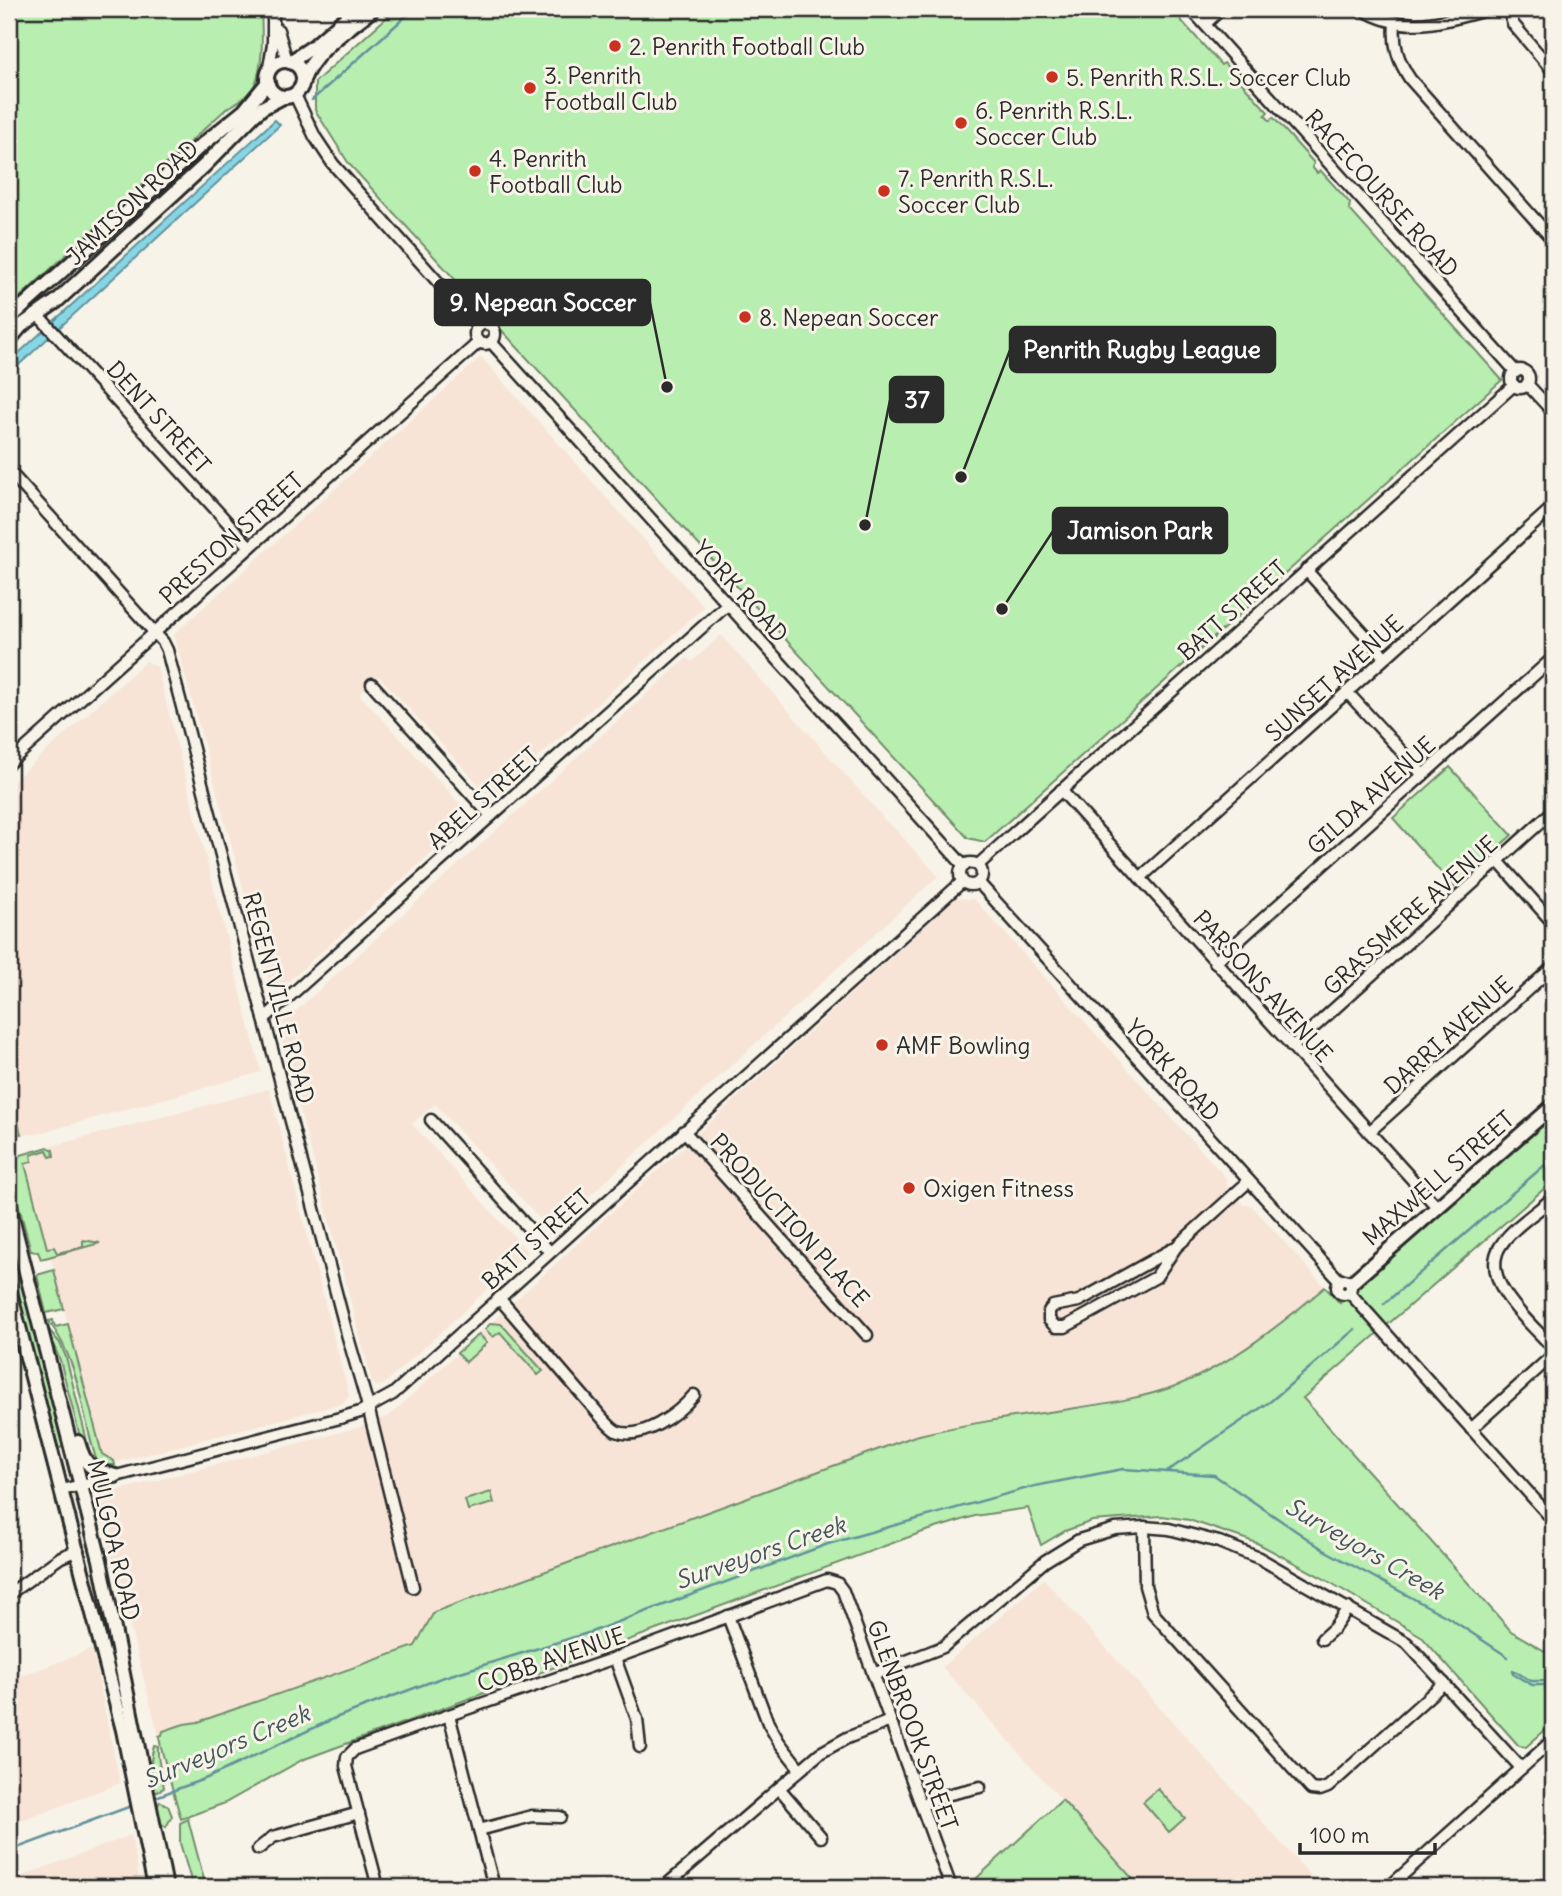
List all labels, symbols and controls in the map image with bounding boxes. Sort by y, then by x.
place label: 2. Penrith Football Club [629,32,865,61]
marker: 2. Penrith Football Club [607,38,623,54]
place label: 3. Penrith Football Club [544,61,677,116]
place label: 5. Penrith R.S.L. Soccer Club [1066,63,1351,92]
marker: 5. Penrith R.S.L. Soccer Club [1044,69,1060,85]
marker: 3. Penrith Football Club [522,80,538,96]
place label: 6. Penrith R.S.L. Soccer Club [975,96,1132,151]
street label: RACECOURSE ROAD [1299,103,1465,283]
marker: 6. Penrith R.S.L. Soccer Club [953,115,969,131]
street label: JAMISON ROAD [60,133,204,271]
place label: 4. Penrith Football Club [489,144,622,199]
marker: 4. Penrith Football Club [467,163,483,179]
place label: 7. Penrith R.S.L. Soccer Club [898,164,1053,219]
marker: 7. Penrith R.S.L. Soccer Club [876,183,892,199]
callout: 9. Nepean Soccer [435,280,650,325]
text: 9. Nepean Soccer [450,287,636,317]
place label: 8. Nepean Soccer [759,303,939,332]
marker: 8. Nepean Soccer [737,309,753,325]
callout: Penrith Rugby League [1010,327,1275,372]
text: Penrith Rugby League [1023,334,1261,364]
street label: DENT STREET [101,355,217,479]
callout: 37 [890,377,943,422]
text: 37 [904,384,930,414]
street label: PRESTON STREET [153,466,309,610]
callout: Jamison Park [1053,508,1227,553]
text: Jamison Park [1067,515,1213,545]
street label: YORK ROAD [687,534,795,648]
street label: BATT STREET [1172,553,1292,667]
street label: SUNSET AVENUE [1259,609,1409,747]
street label: GILDA AVENUE [1301,730,1441,860]
street label: ABEL STREET [421,740,545,856]
street label: GRASSMERE AVENUE [1317,829,1503,1001]
street label: REGENTVILLE ROAD [237,889,321,1107]
street label: PARSONS AVENUE [1187,904,1339,1068]
street label: DARRI AVENUE [1378,970,1518,1100]
street label: YORK ROAD [1119,1013,1227,1127]
place label: AMF Bowling [896,1031,1030,1060]
marker: AMF Bowling [874,1037,890,1053]
street label: MAXWELL STREET [1356,1104,1520,1252]
street label: PRODUCTION PLACE [704,1127,876,1313]
place label: Oxigen Fitness [923,1174,1074,1203]
marker: Oxigen Fitness [901,1180,917,1196]
street label: BATT STREET [476,1182,596,1296]
street label: MULGOA ROAD [81,1457,147,1623]
water label: Surveyors Creek [1280,1490,1451,1606]
water label: Surveyors Creek [671,1508,851,1595]
street label: GLENBROOK STREET [861,1616,965,1834]
street label: COBB AVENUE [473,1620,629,1698]
water label: Surveyors Creek [138,1697,315,1795]
scale bar [1300,1812,1434,1856]
text: 100 m [1310,1822,1369,1849]

